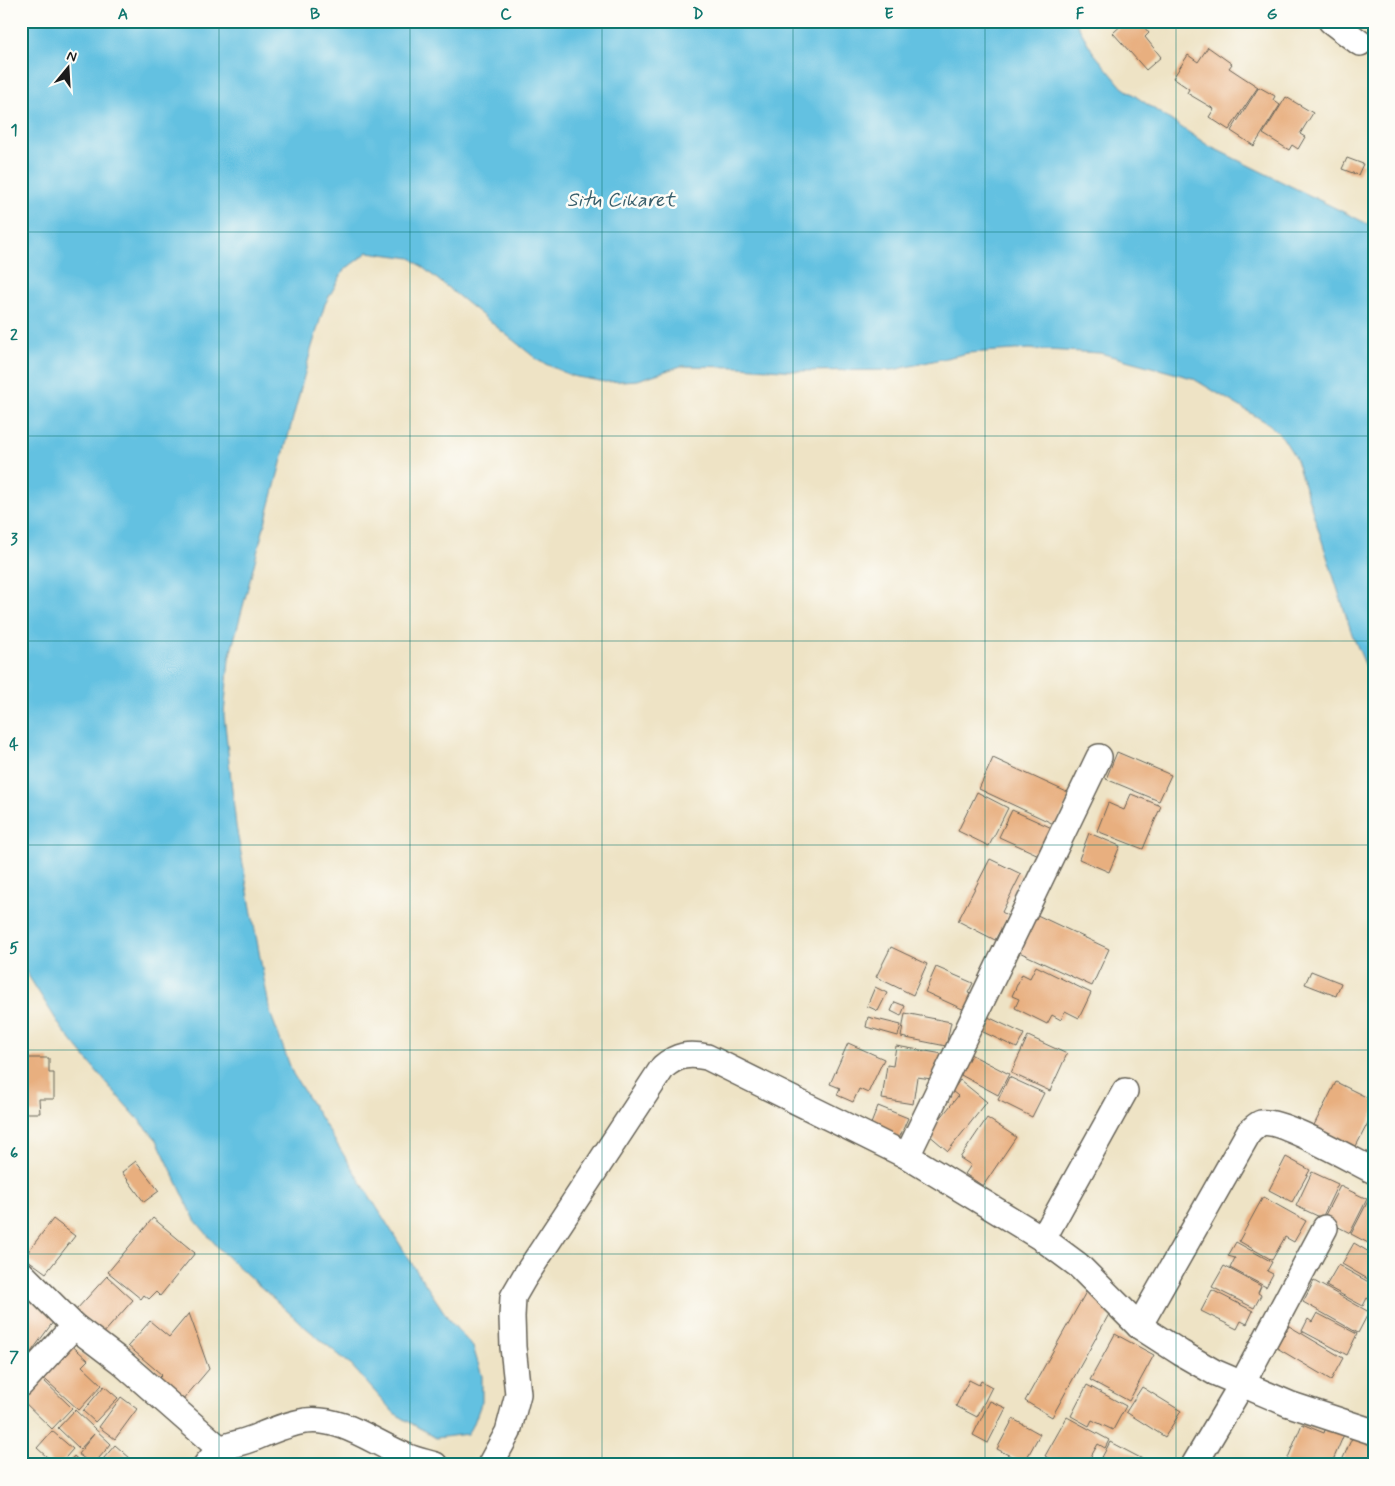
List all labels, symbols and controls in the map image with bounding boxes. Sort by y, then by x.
text: A [118,4,128,25]
text: B [310,4,320,25]
text: C [500,4,512,25]
text: D [692,4,704,25]
text: E [884,4,894,25]
text: F [1076,4,1085,25]
text: G [1267,4,1278,25]
north arrow [42,42,92,92]
text: N [64,47,79,67]
text: 1 [10,120,18,141]
water label: Situ Cikaret [567,187,677,214]
text: 2 [10,325,18,346]
text: 3 [10,529,18,550]
text: 4 [9,734,19,755]
text: 5 [9,938,19,959]
text: 6 [10,1143,18,1164]
text: 7 [9,1347,19,1368]

